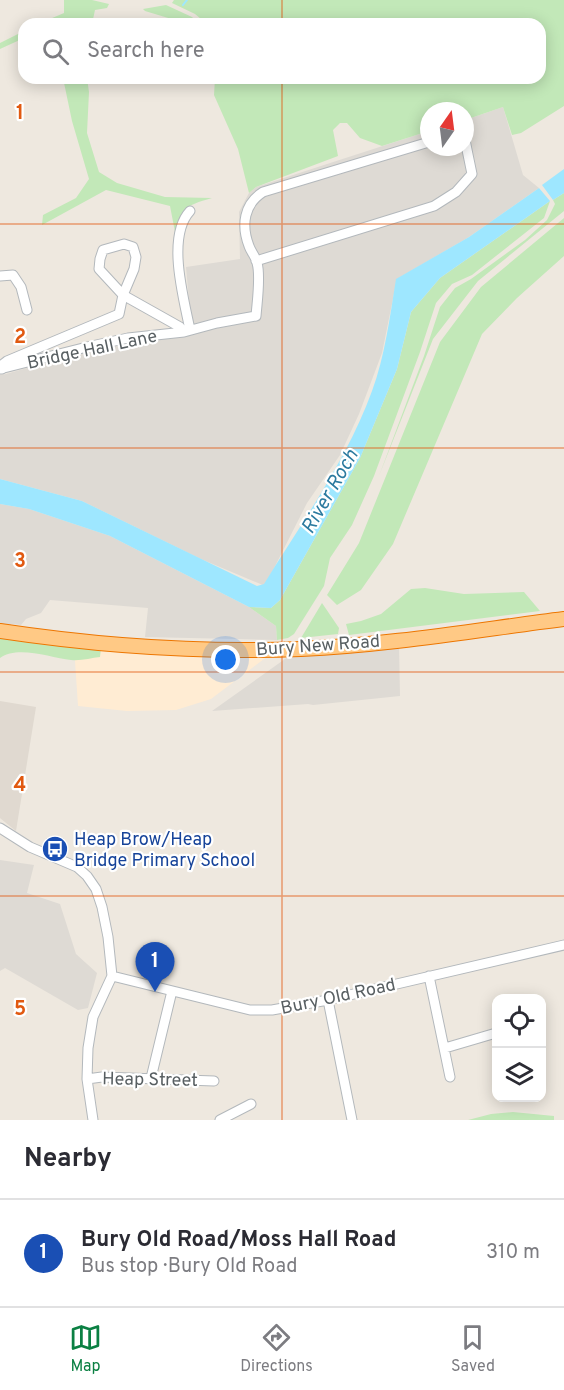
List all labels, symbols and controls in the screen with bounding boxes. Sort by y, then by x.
search box [18,18,546,84]
icon: search [39,35,72,68]
text: Search here [87,38,205,65]
text: 1 [16,101,24,127]
north arrow [420,102,474,156]
text: 2 [14,325,26,351]
street label: Bridge Hall Lane [25,325,159,375]
water label: River Roch [296,445,365,539]
text: 3 [14,549,26,575]
street label: Bury New Road [255,631,381,662]
your location [211,645,240,674]
text: 4 [14,773,26,799]
place label: Heap Brow/Heap Bridge Primary School [74,829,255,873]
bus stop icon: Heap Brow/Heap Bridge Primary School [40,834,70,864]
pin: 1 [136,942,174,992]
street label: Bury Old Road [279,974,398,1021]
map controls [492,994,546,1102]
button: locate [492,994,546,1048]
text: 5 [14,997,26,1023]
button: layers [492,1048,546,1102]
street label: Heap Street [102,1068,198,1093]
text: Nearby [24,1143,112,1176]
text: Bury Old Road/Moss Hall Road [81,1227,396,1254]
text: 1 [40,1240,48,1266]
text: 310 m [486,1240,540,1266]
text: Bus stop · Bury Old Road [81,1254,298,1280]
tab: Map [69,1321,102,1377]
tab: Directions [240,1321,313,1377]
tab: Saved [451,1321,495,1377]

